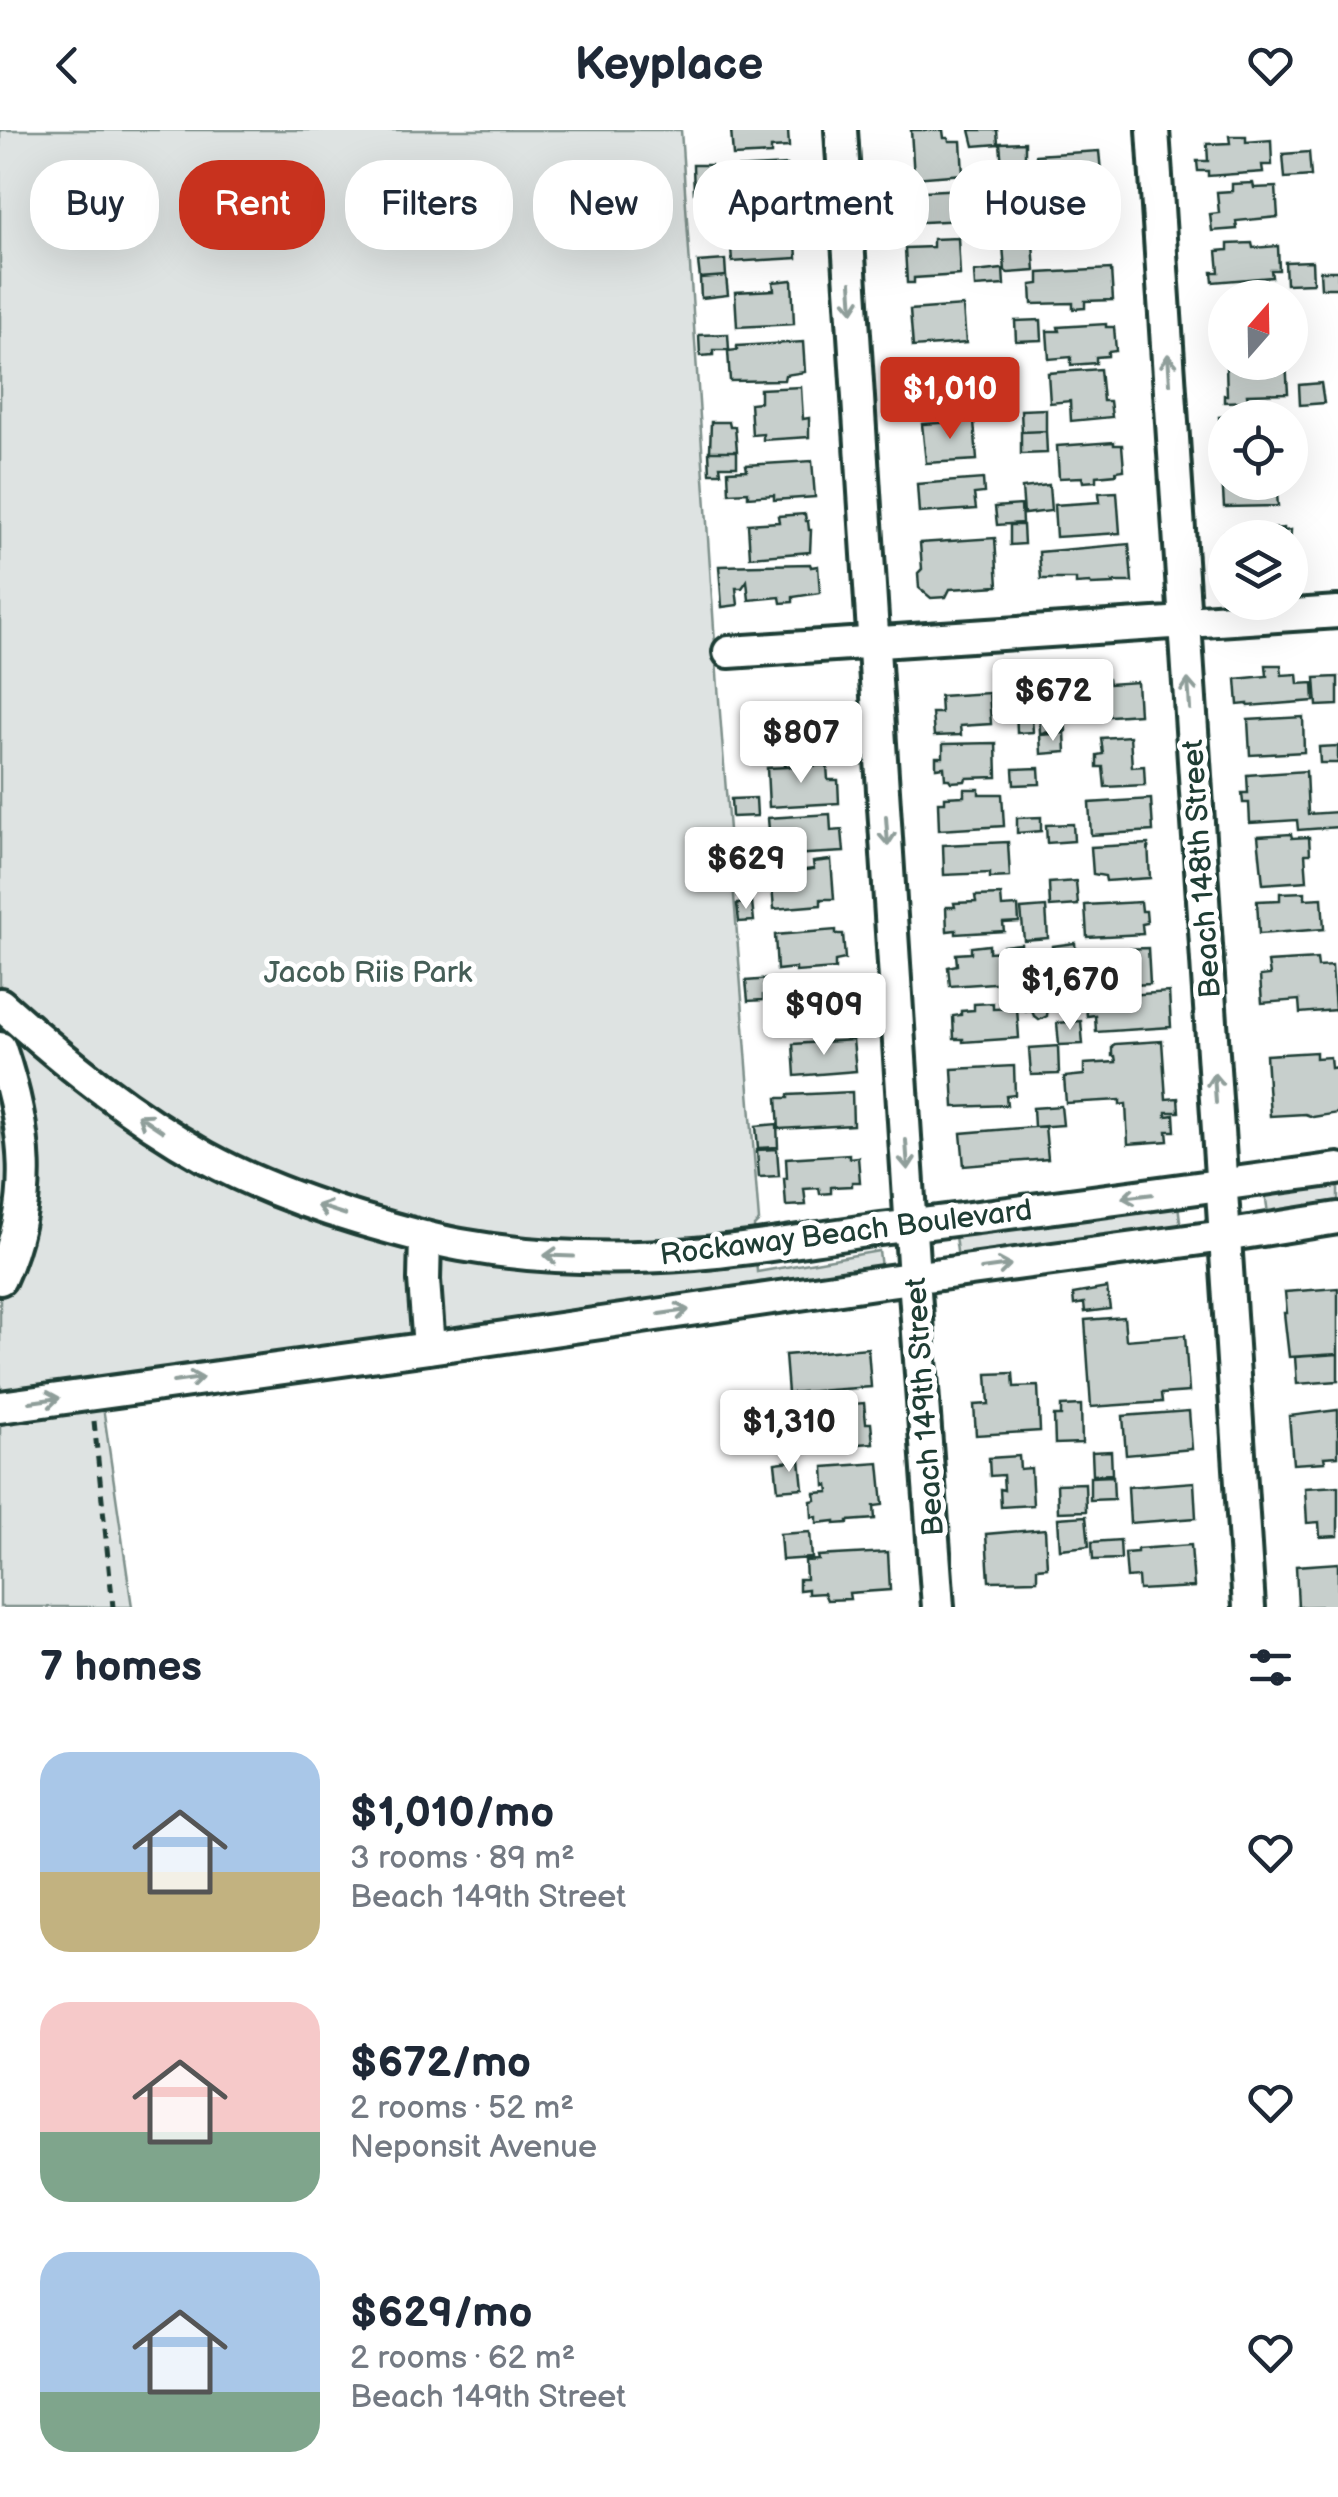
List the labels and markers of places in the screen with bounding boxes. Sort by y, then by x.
pin: $1,010 [869,357,1031,442]
pin: $672 [994,659,1112,744]
pin: $807 [742,701,860,786]
pin: $629 [687,827,805,912]
pin: $1,670 [989,948,1151,1033]
pin: $909 [765,973,883,1058]
pin: $1,310 [708,1390,870,1475]

